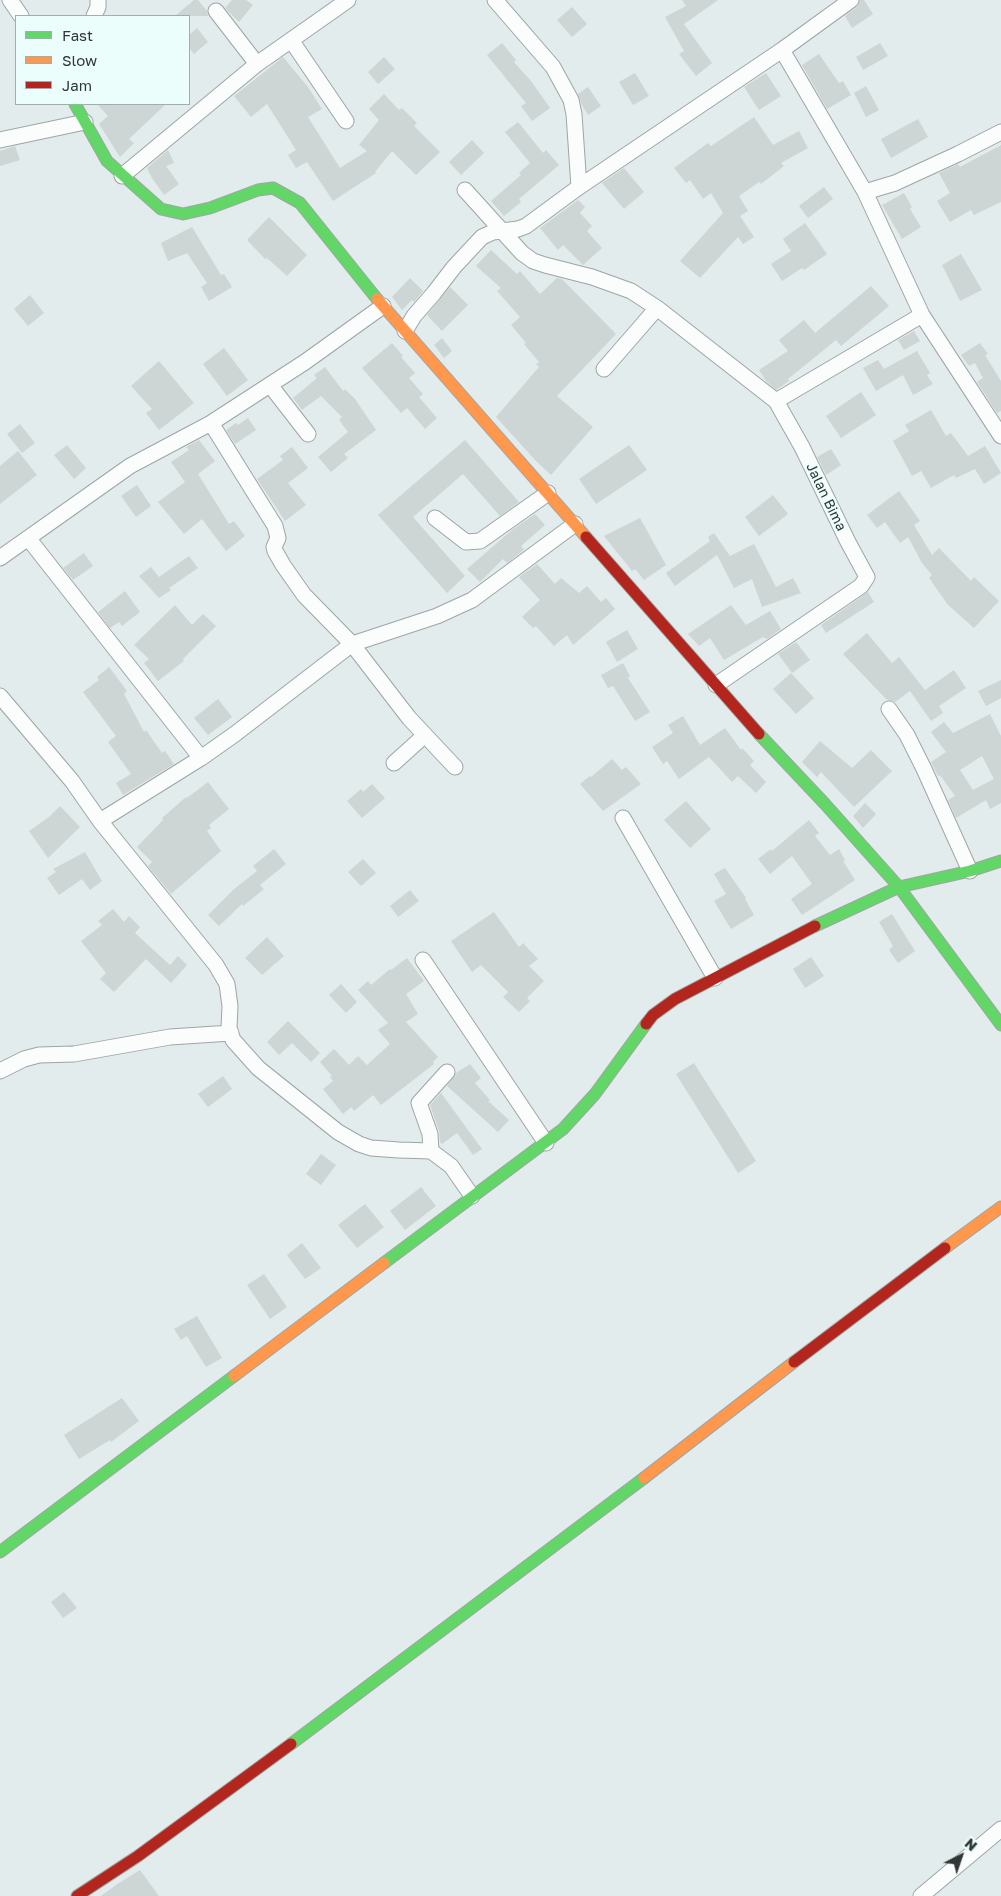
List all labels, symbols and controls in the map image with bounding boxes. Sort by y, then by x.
legend [15,15,190,105]
text: Fast [62,26,93,44]
text: Slow [62,51,97,69]
text: Jam [62,76,92,94]
street label: Jalan Bima [802,460,850,534]
north arrow [936,1831,986,1881]
text: N [962,1834,981,1854]

